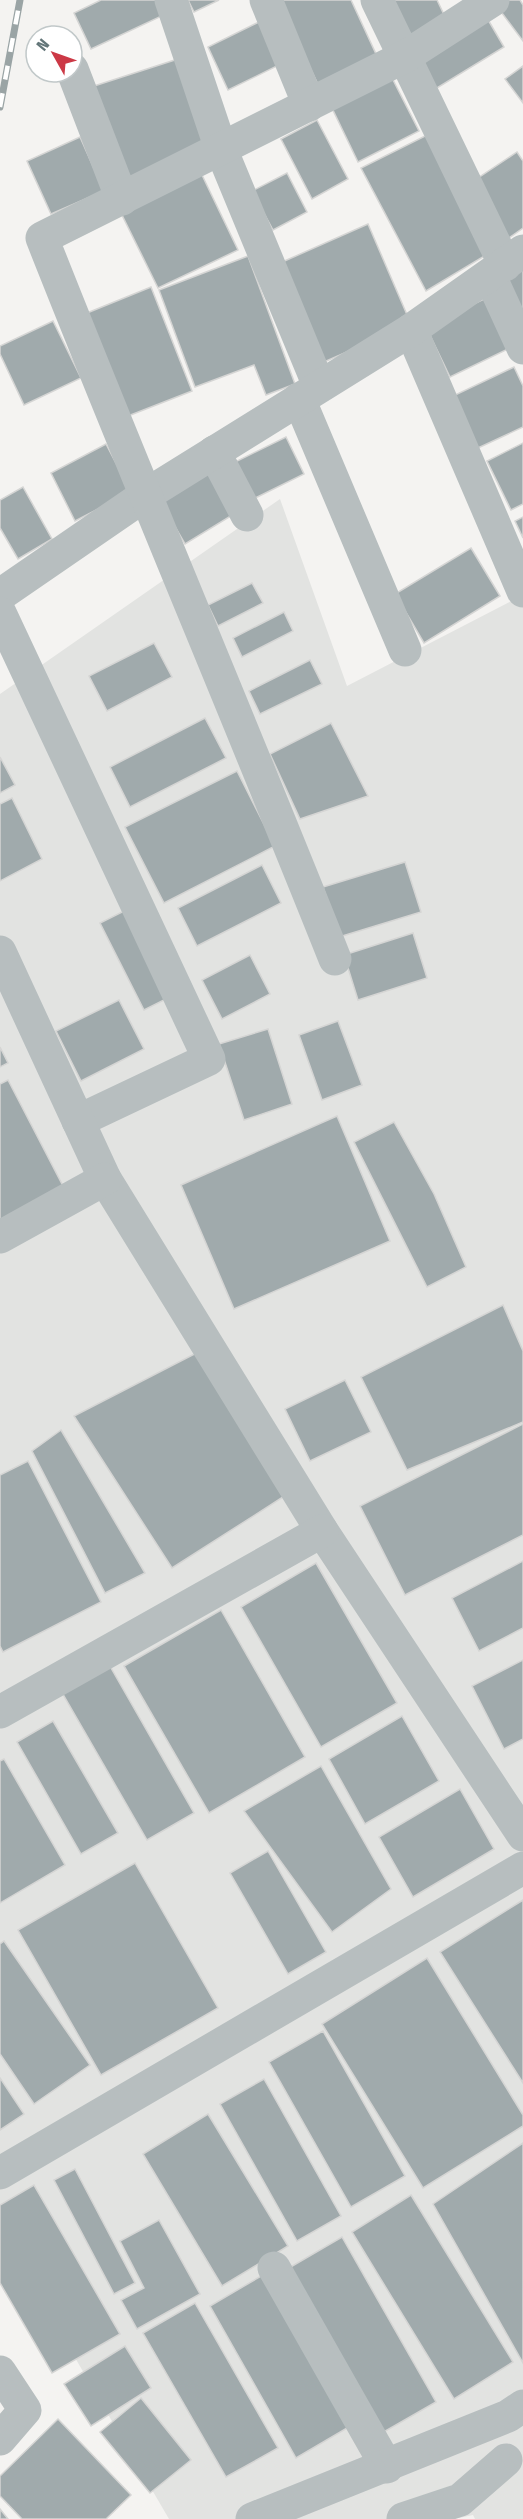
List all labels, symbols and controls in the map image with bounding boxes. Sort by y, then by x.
north arrow [24,24,84,84]
text: N [33,35,53,54]

